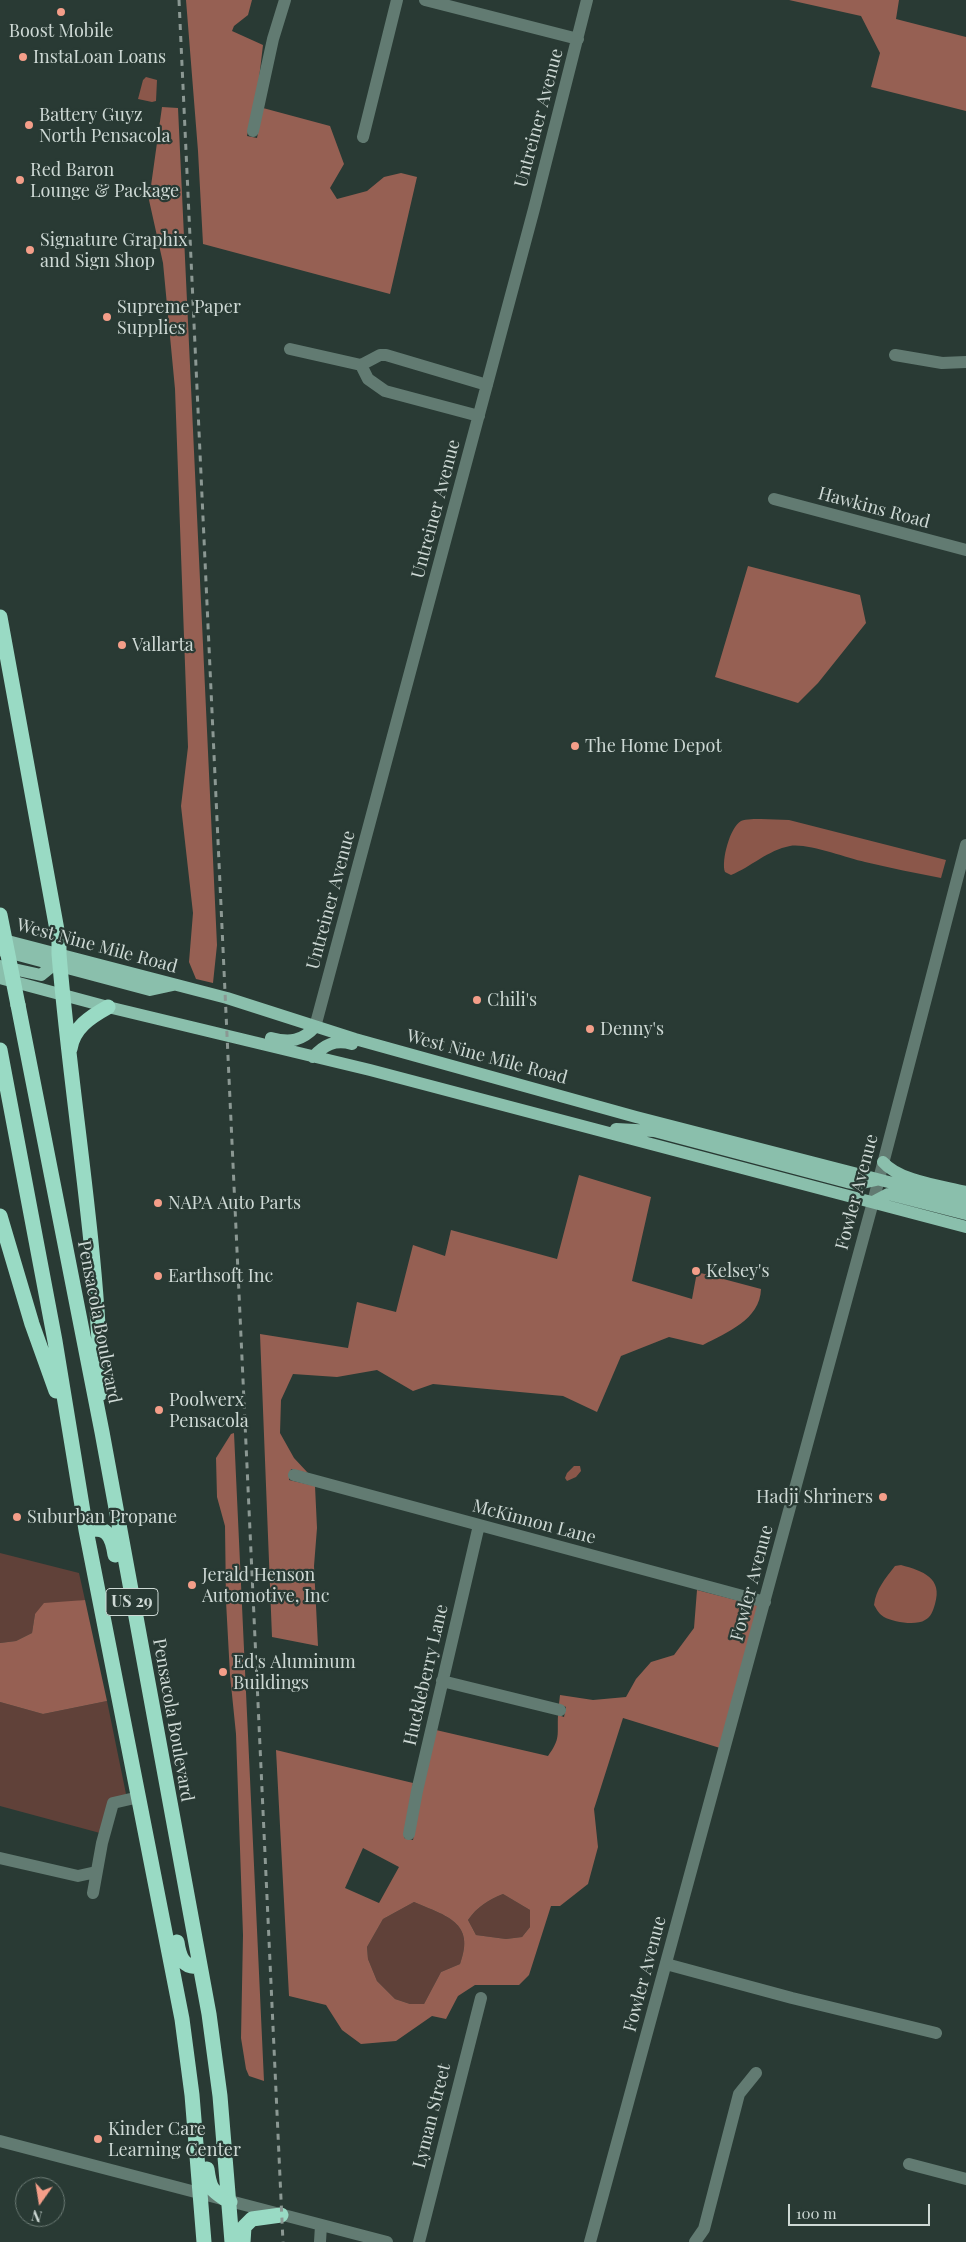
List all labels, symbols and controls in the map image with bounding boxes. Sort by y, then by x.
marker: Boost Mobile [55,6,67,18]
place label: Boost Mobile [9,20,113,42]
place label: InstaLoan Loans [33,46,166,68]
street label: Untreiner Avenue [510,46,568,190]
marker: InstaLoan Loans [17,51,29,63]
place label: Battery Guyz North Pensacola [39,104,170,146]
marker: Battery Guyz North Pensacola [23,119,35,131]
place label: Red Baron Lounge & Package [30,159,179,202]
marker: Red Baron Lounge & Package [14,174,26,186]
place label: Signature Graphix and Sign Shop [40,229,188,272]
marker: Signature Graphix and Sign Shop [24,244,36,256]
place label: Supreme Paper Supplies [117,296,241,338]
marker: Supreme Paper Supplies [101,311,113,323]
street label: Untreiner Avenue [407,437,465,581]
street label: Hawkins Road [816,483,932,533]
place label: Vallarta [132,634,194,656]
marker: Vallarta [116,639,128,651]
place label: The Home Depot [585,735,722,757]
marker: The Home Depot [569,740,581,752]
street label: Untreiner Avenue [302,828,360,972]
street label: West Nine Mile Road [14,914,180,978]
place label: Chili's [487,989,537,1011]
marker: Chili's [471,994,483,1006]
place label: Denny's [600,1018,664,1040]
marker: Denny's [584,1023,596,1035]
street label: West Nine Mile Road [404,1025,570,1089]
street label: Fowler Avenue [831,1132,883,1252]
place label: NAPA Auto Parts [168,1192,301,1214]
marker: NAPA Auto Parts [152,1197,164,1209]
street label: Pensacola Boulevard [73,1239,125,1405]
place label: Kelsey's [706,1260,770,1282]
place label: Earthsoft Inc [168,1265,273,1287]
marker: Kelsey's [690,1265,702,1277]
marker: Earthsoft Inc [152,1270,164,1282]
place label: Poolwerx Pensacola [169,1389,249,1432]
marker: Poolwerx Pensacola [153,1404,165,1416]
place label: Hadji Shriners [756,1486,873,1508]
marker: Hadji Shriners [877,1491,889,1503]
street label: McKinnon Lane [470,1495,598,1549]
place label: Suburban Propane [27,1506,177,1528]
marker: Suburban Propane [11,1511,23,1523]
street label: Fowler Avenue [726,1523,778,1643]
place label: Jerald Henson Automotive, Inc [202,1564,330,1606]
marker: Jerald Henson Automotive, Inc [186,1579,198,1591]
road number: US 29 [106,1588,158,1615]
street label: Huckleberry Lane [399,1602,453,1748]
street label: Pensacola Boulevard [148,1637,198,1803]
place label: Ed's Aluminum Buildings [233,1651,356,1694]
marker: Ed's Aluminum Buildings [217,1666,229,1678]
street label: Fowler Avenue [619,1914,671,2034]
street label: Lyman Street [409,2061,455,2171]
place label: Kinder Care Learning Center [108,2118,241,2160]
marker: Kinder Care Learning Center [92,2133,104,2145]
north arrow [15,2177,65,2227]
scale bar [791,2194,934,2226]
text: 100 m [796,2203,837,2223]
text: N [30,2206,44,2227]

